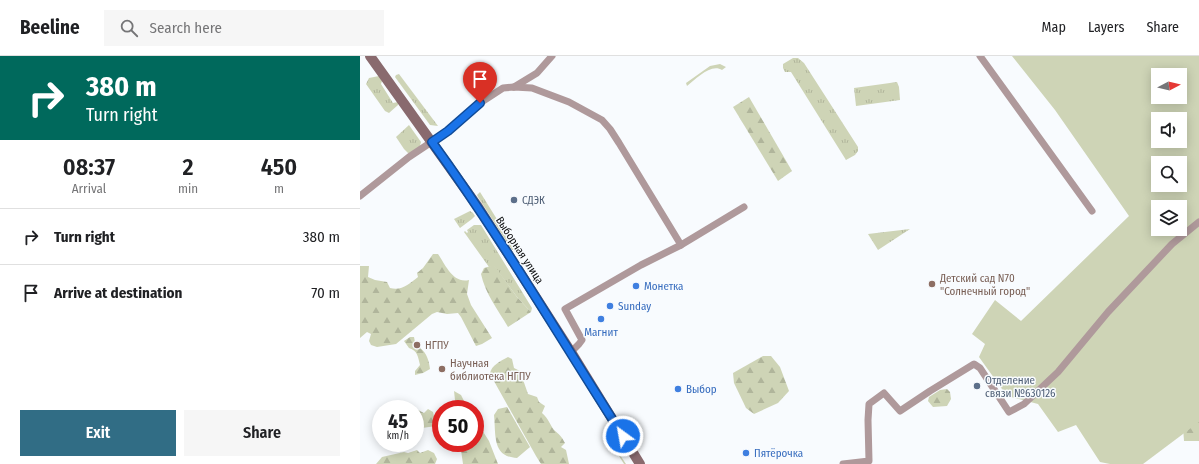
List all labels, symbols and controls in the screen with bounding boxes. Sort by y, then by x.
search box [104,10,384,46]
text: Beeline [20,16,80,39]
icon: search [118,17,140,39]
text: Search here [150,19,222,37]
text: Map [1042,19,1066,36]
text: Layers [1088,19,1124,36]
text: Share [1146,19,1179,36]
pin [463,62,497,103]
icon: arrive [469,68,491,90]
north arrow [1151,68,1187,104]
map controls [1151,68,1187,236]
text: 380 m [86,70,157,103]
icon: right [20,72,72,124]
text: Turn right [86,104,158,126]
button: sound [1151,112,1187,148]
text: 08:37 [63,153,115,181]
text: 2 [182,153,194,181]
text: 450 [261,153,297,181]
button: search [1151,156,1187,192]
text: Arrival [72,181,106,196]
text: min [178,181,198,196]
text: m [274,181,284,196]
place label: СДЭК [522,194,545,207]
marker: СДЭК [509,195,519,205]
button: layers [1151,200,1187,236]
street label: Выборная улица [493,214,546,286]
icon: right [20,226,42,248]
text: Turn right [54,228,115,246]
text: 380 m [303,228,340,246]
place label: Детский сад N70 "Солнечный город" [939,272,1030,298]
marker: Детский сад N70 "Солнечный город" [927,279,937,289]
place label: Монетка [644,280,684,293]
marker: Монетка [631,281,641,291]
icon: arrive [20,282,42,304]
text: Arrive at destination [54,284,182,302]
text: 70 m [311,284,340,302]
place label: Sunday [618,300,651,313]
marker: Sunday [605,301,615,311]
marker: Магнит [596,314,606,324]
place label: Магнит [584,326,618,339]
place label: НГПУ [425,339,449,352]
marker: НГПУ [412,340,422,350]
place label: Научная библиотека НГПУ [450,357,531,383]
marker: Научная библиотека НГПУ [437,364,447,374]
place label: Отделение связи №630126 [985,374,1056,400]
marker: Отделение связи №630126 [972,381,982,391]
place label: Выбор [686,383,717,396]
marker: Выбор [673,384,683,394]
speed limit sign: 50 [432,400,484,452]
text: 45 [388,409,408,433]
button: Exit [20,410,176,456]
button: Share [184,410,340,456]
position arrow [602,415,644,457]
text: km/h [387,430,409,442]
place label: Пятёрочка [754,447,803,460]
marker: Пятёрочка [741,448,751,458]

